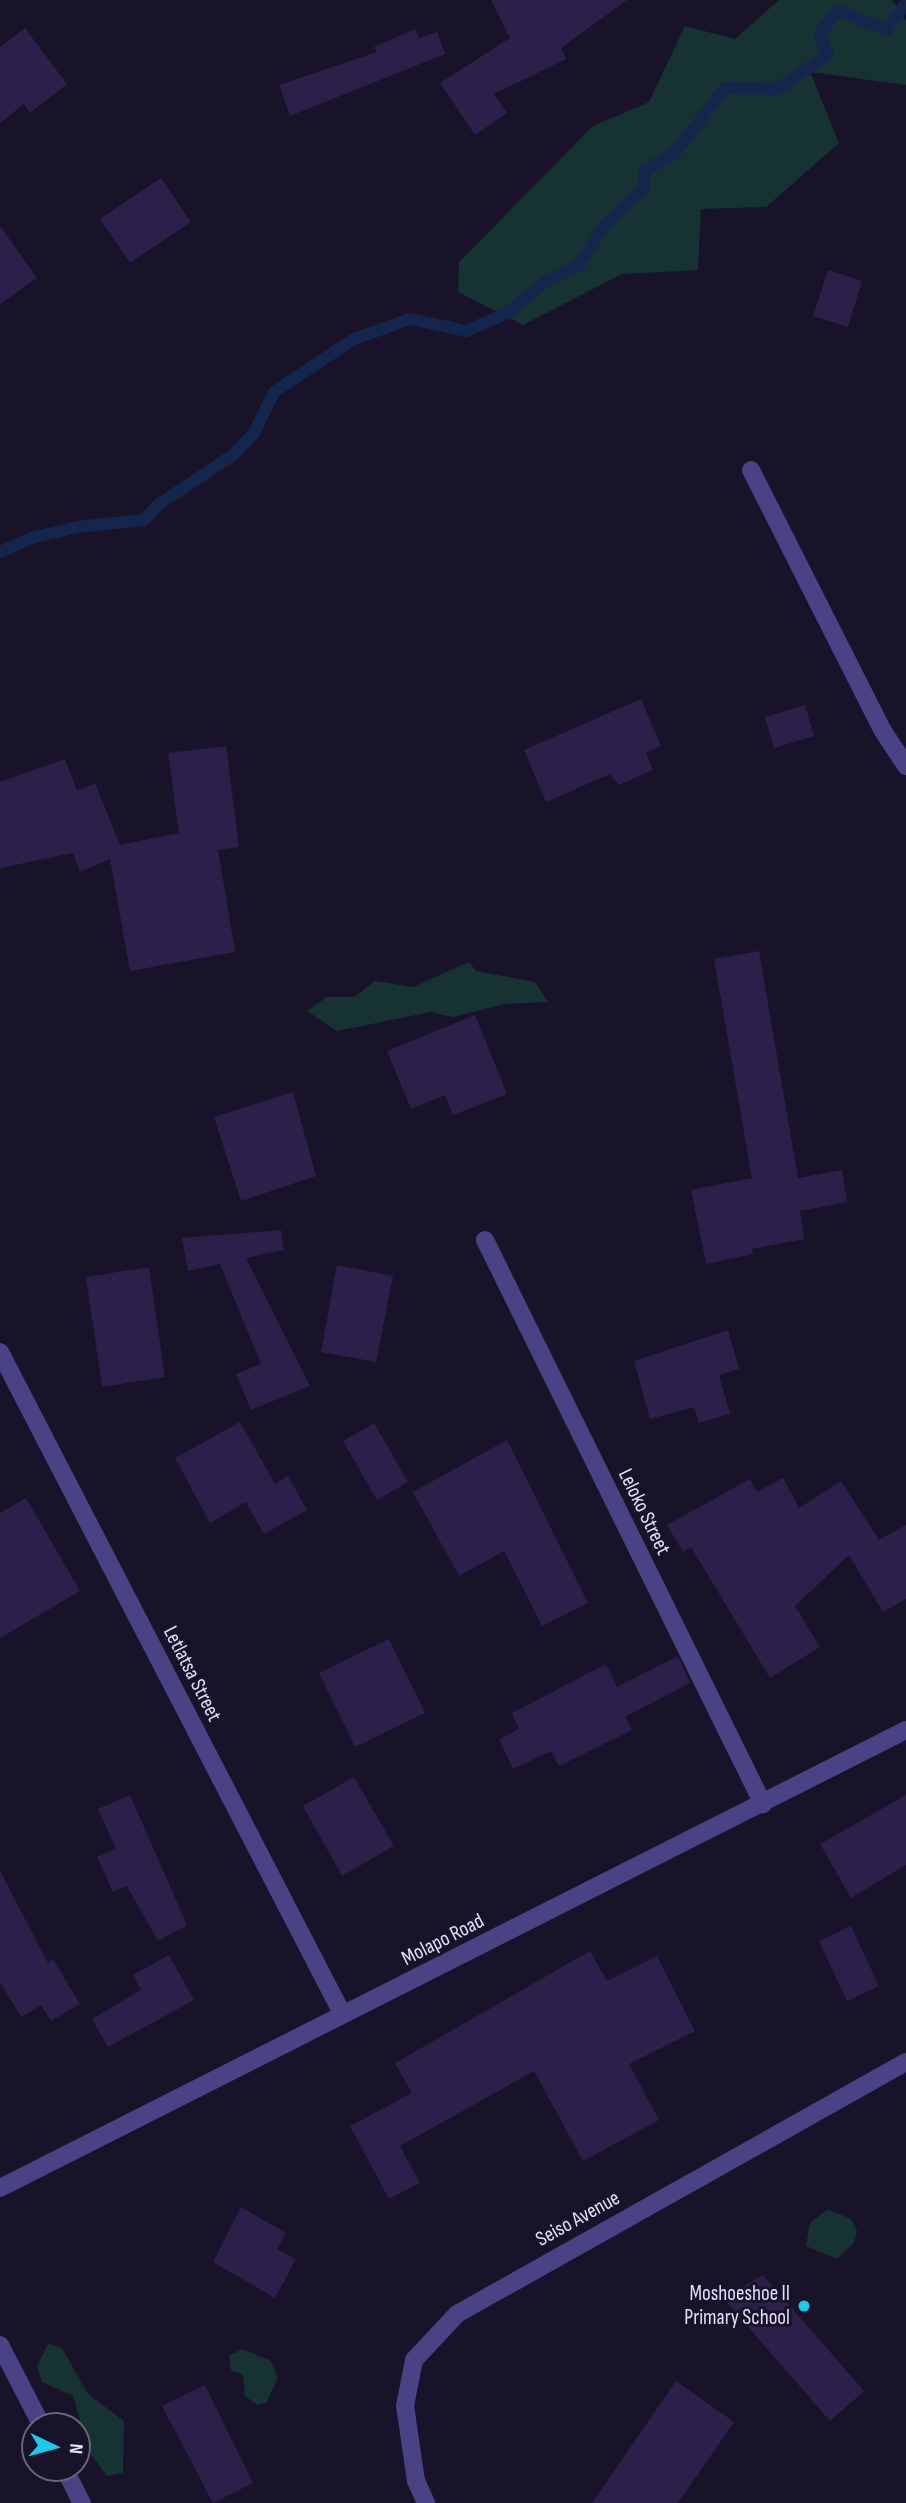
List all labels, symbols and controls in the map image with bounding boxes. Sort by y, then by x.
street label: Leloko Street [612,1465,676,1559]
street label: Letlatsa Street [157,1622,227,1726]
street label: Molapo Road [398,1909,488,1971]
street label: Seiso Avenue [532,2186,624,2252]
place label: Moshoeshoe II Primary School [684,2281,790,2331]
marker: Moshoeshoe II Primary School [796,2298,812,2314]
north arrow [21,2412,91,2482]
text: N [64,2443,87,2455]

